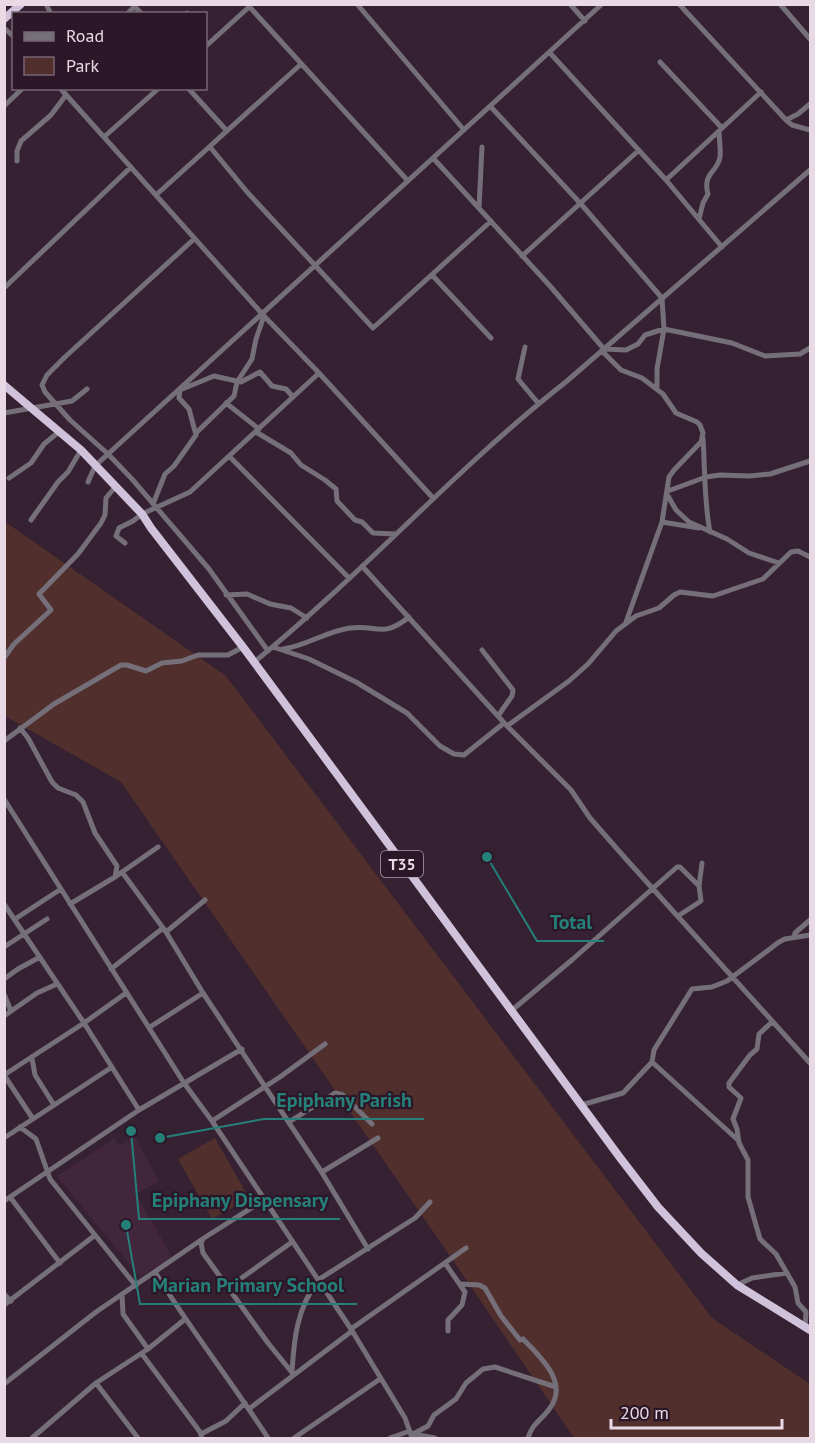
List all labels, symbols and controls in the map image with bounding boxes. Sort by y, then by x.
legend [12,12,207,90]
text: Road [66,24,104,47]
text: Park [66,54,99,77]
road number: T35 [381,851,423,877]
callout: Total [537,903,604,941]
text: Total [550,909,592,935]
callout: Epiphany Parish [264,1081,424,1119]
text: Epiphany Parish [276,1087,412,1113]
callout: Epiphany Dispensary [139,1181,340,1219]
text: Epiphany Dispensary [152,1187,329,1213]
callout: Marian Primary School [140,1266,357,1304]
text: Marian Primary School [152,1272,344,1298]
scale bar [611,1392,782,1430]
text: 200 m [620,1401,669,1424]

